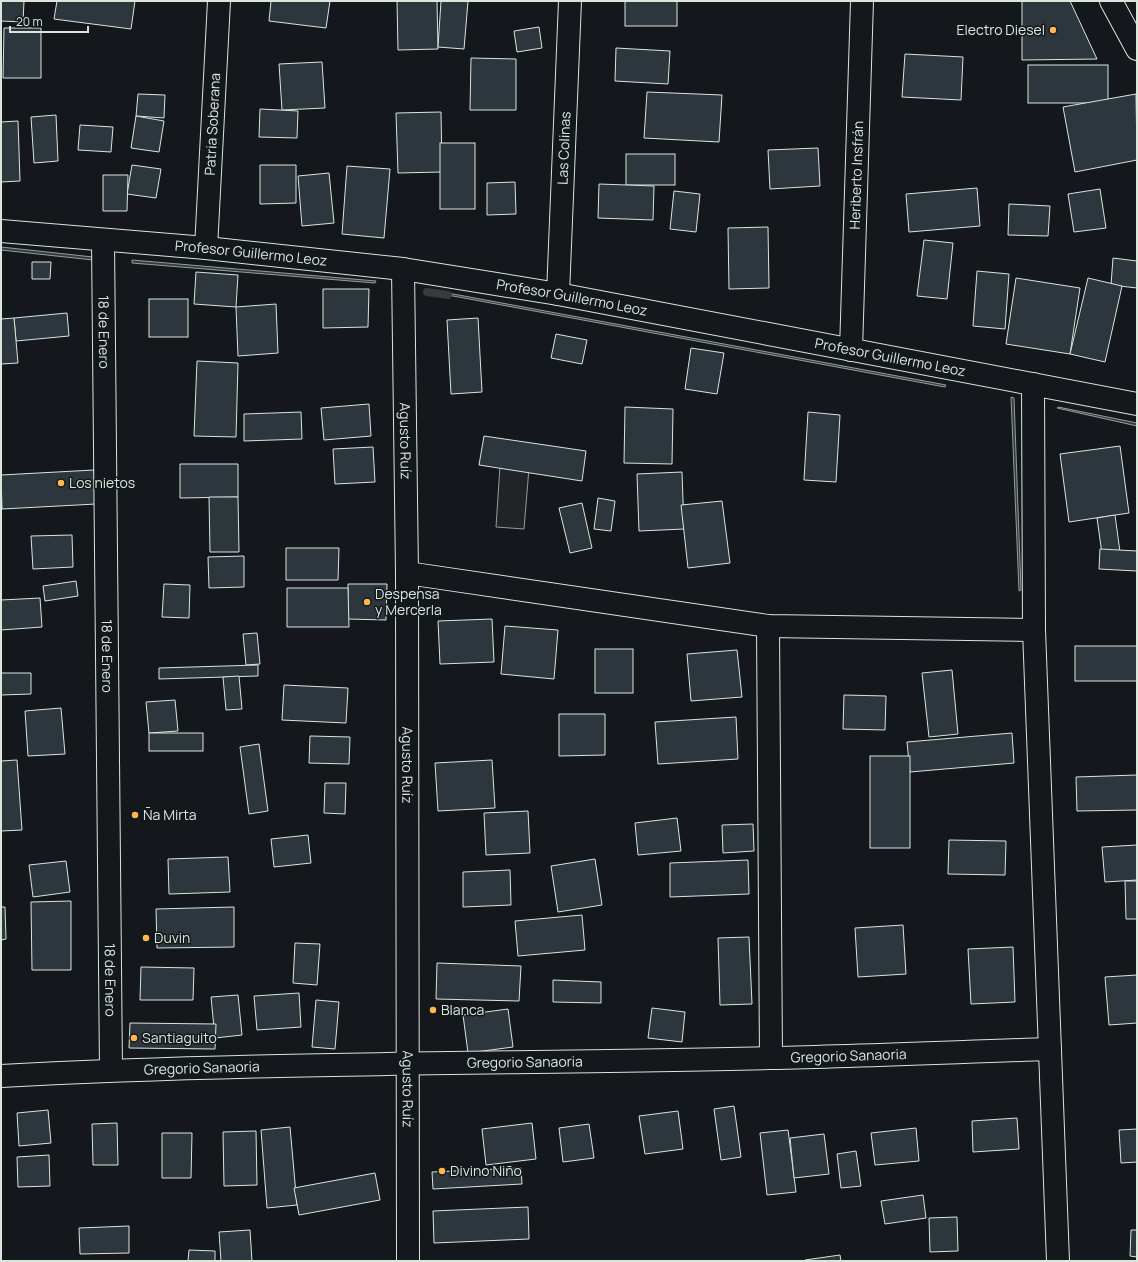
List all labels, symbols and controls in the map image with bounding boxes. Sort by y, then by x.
scale bar [10,8,88,34]
text: 20 m [16,13,43,30]
place label: Electro Diesel [957,20,1045,39]
marker: Electro Diesel [1048,25,1058,35]
street label: Patria Soberana [200,72,224,176]
street label: Las Colinas [552,111,574,185]
street label: Heriberto Insfrán [845,120,867,230]
street label: Profesor Guillermo Leoz [174,235,328,270]
street label: Profesor Guillermo Leoz [495,274,649,320]
street label: 18 de Enero [95,295,114,369]
street label: Profesor Guillermo Leoz [813,333,967,380]
street label: Agusto Ruíz [396,402,416,480]
place label: Los nietos [69,473,135,492]
marker: Los nietos [56,478,66,488]
place label: Despensa y Mercerla [375,584,442,619]
marker: Despensa y Mercerla [362,597,372,607]
street label: 18 de Enero [98,619,117,693]
street label: Agusto Ruíz [398,726,417,804]
place label: Ña Mirta [143,805,197,824]
marker: Ña Mirta [130,810,140,820]
place label: Duvin [154,928,190,947]
marker: Duvin [141,933,151,943]
street label: 18 de Enero [101,943,120,1017]
place label: Blanca [441,1000,484,1019]
marker: Blanca [428,1005,438,1015]
place label: Santiaguito [142,1028,217,1047]
marker: Santiaguito [129,1033,139,1043]
street label: Gregorio Sanaoria [790,1044,907,1067]
street label: Agusto Ruíz [399,1050,418,1128]
street label: Gregorio Sanaoria [467,1051,583,1072]
street label: Gregorio Sanaoria [144,1056,260,1079]
place label: Divino Niño [450,1161,522,1180]
marker: Divino Niño [437,1166,447,1176]

